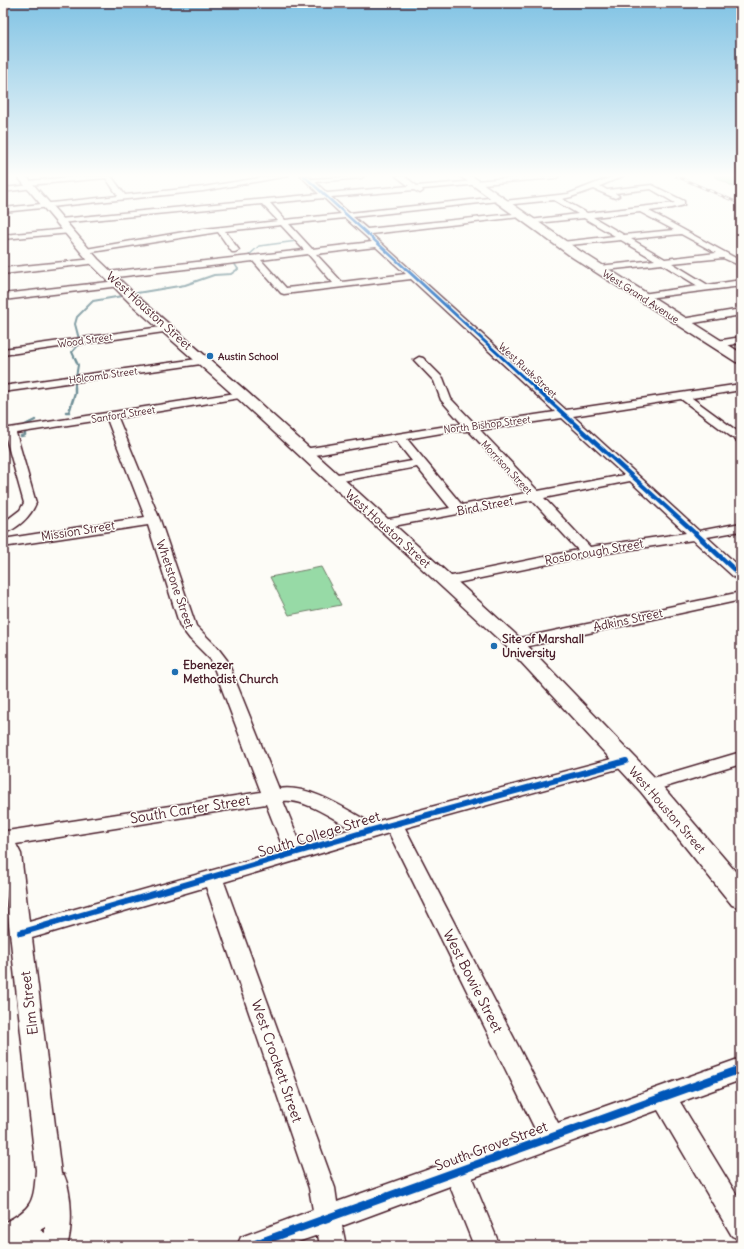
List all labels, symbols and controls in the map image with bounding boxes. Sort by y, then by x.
street label: West Grand Avenue [600,267,682,326]
street label: West Houston Street [104,268,195,353]
street label: Wood Street [57,330,114,351]
street label: West Rusk Street [496,340,560,401]
place label: Austin School [218,350,279,363]
marker: Austin School [205,351,215,361]
street label: Holcomb Street [68,364,139,387]
street label: Sanford Street [90,403,157,426]
street label: North Bishop Street [443,413,532,436]
street label: Morrison Street [478,438,535,497]
street label: West Houston Street [343,486,434,571]
street label: Bird Street [455,493,514,518]
street label: Mission Street [40,517,116,544]
street label: Rosborough Street [543,535,645,568]
street label: Whetstone Street [153,537,198,630]
street label: Adkins Street [592,605,664,634]
place label: Site of Marshall University [502,631,584,661]
marker: Site of Marshall University [489,641,499,651]
place label: Ebenezer Methodist Church [183,657,279,686]
marker: Ebenezer Methodist Church [170,667,180,677]
street label: West Houston Street [626,763,709,856]
street label: South Carter Street [129,791,252,827]
street label: South College Street [256,807,383,861]
street label: West Bowie Street [439,926,507,1036]
street label: Elm Street [16,970,42,1036]
street label: West Crockett Street [248,997,307,1125]
street label: South Grove Street [432,1117,550,1175]

